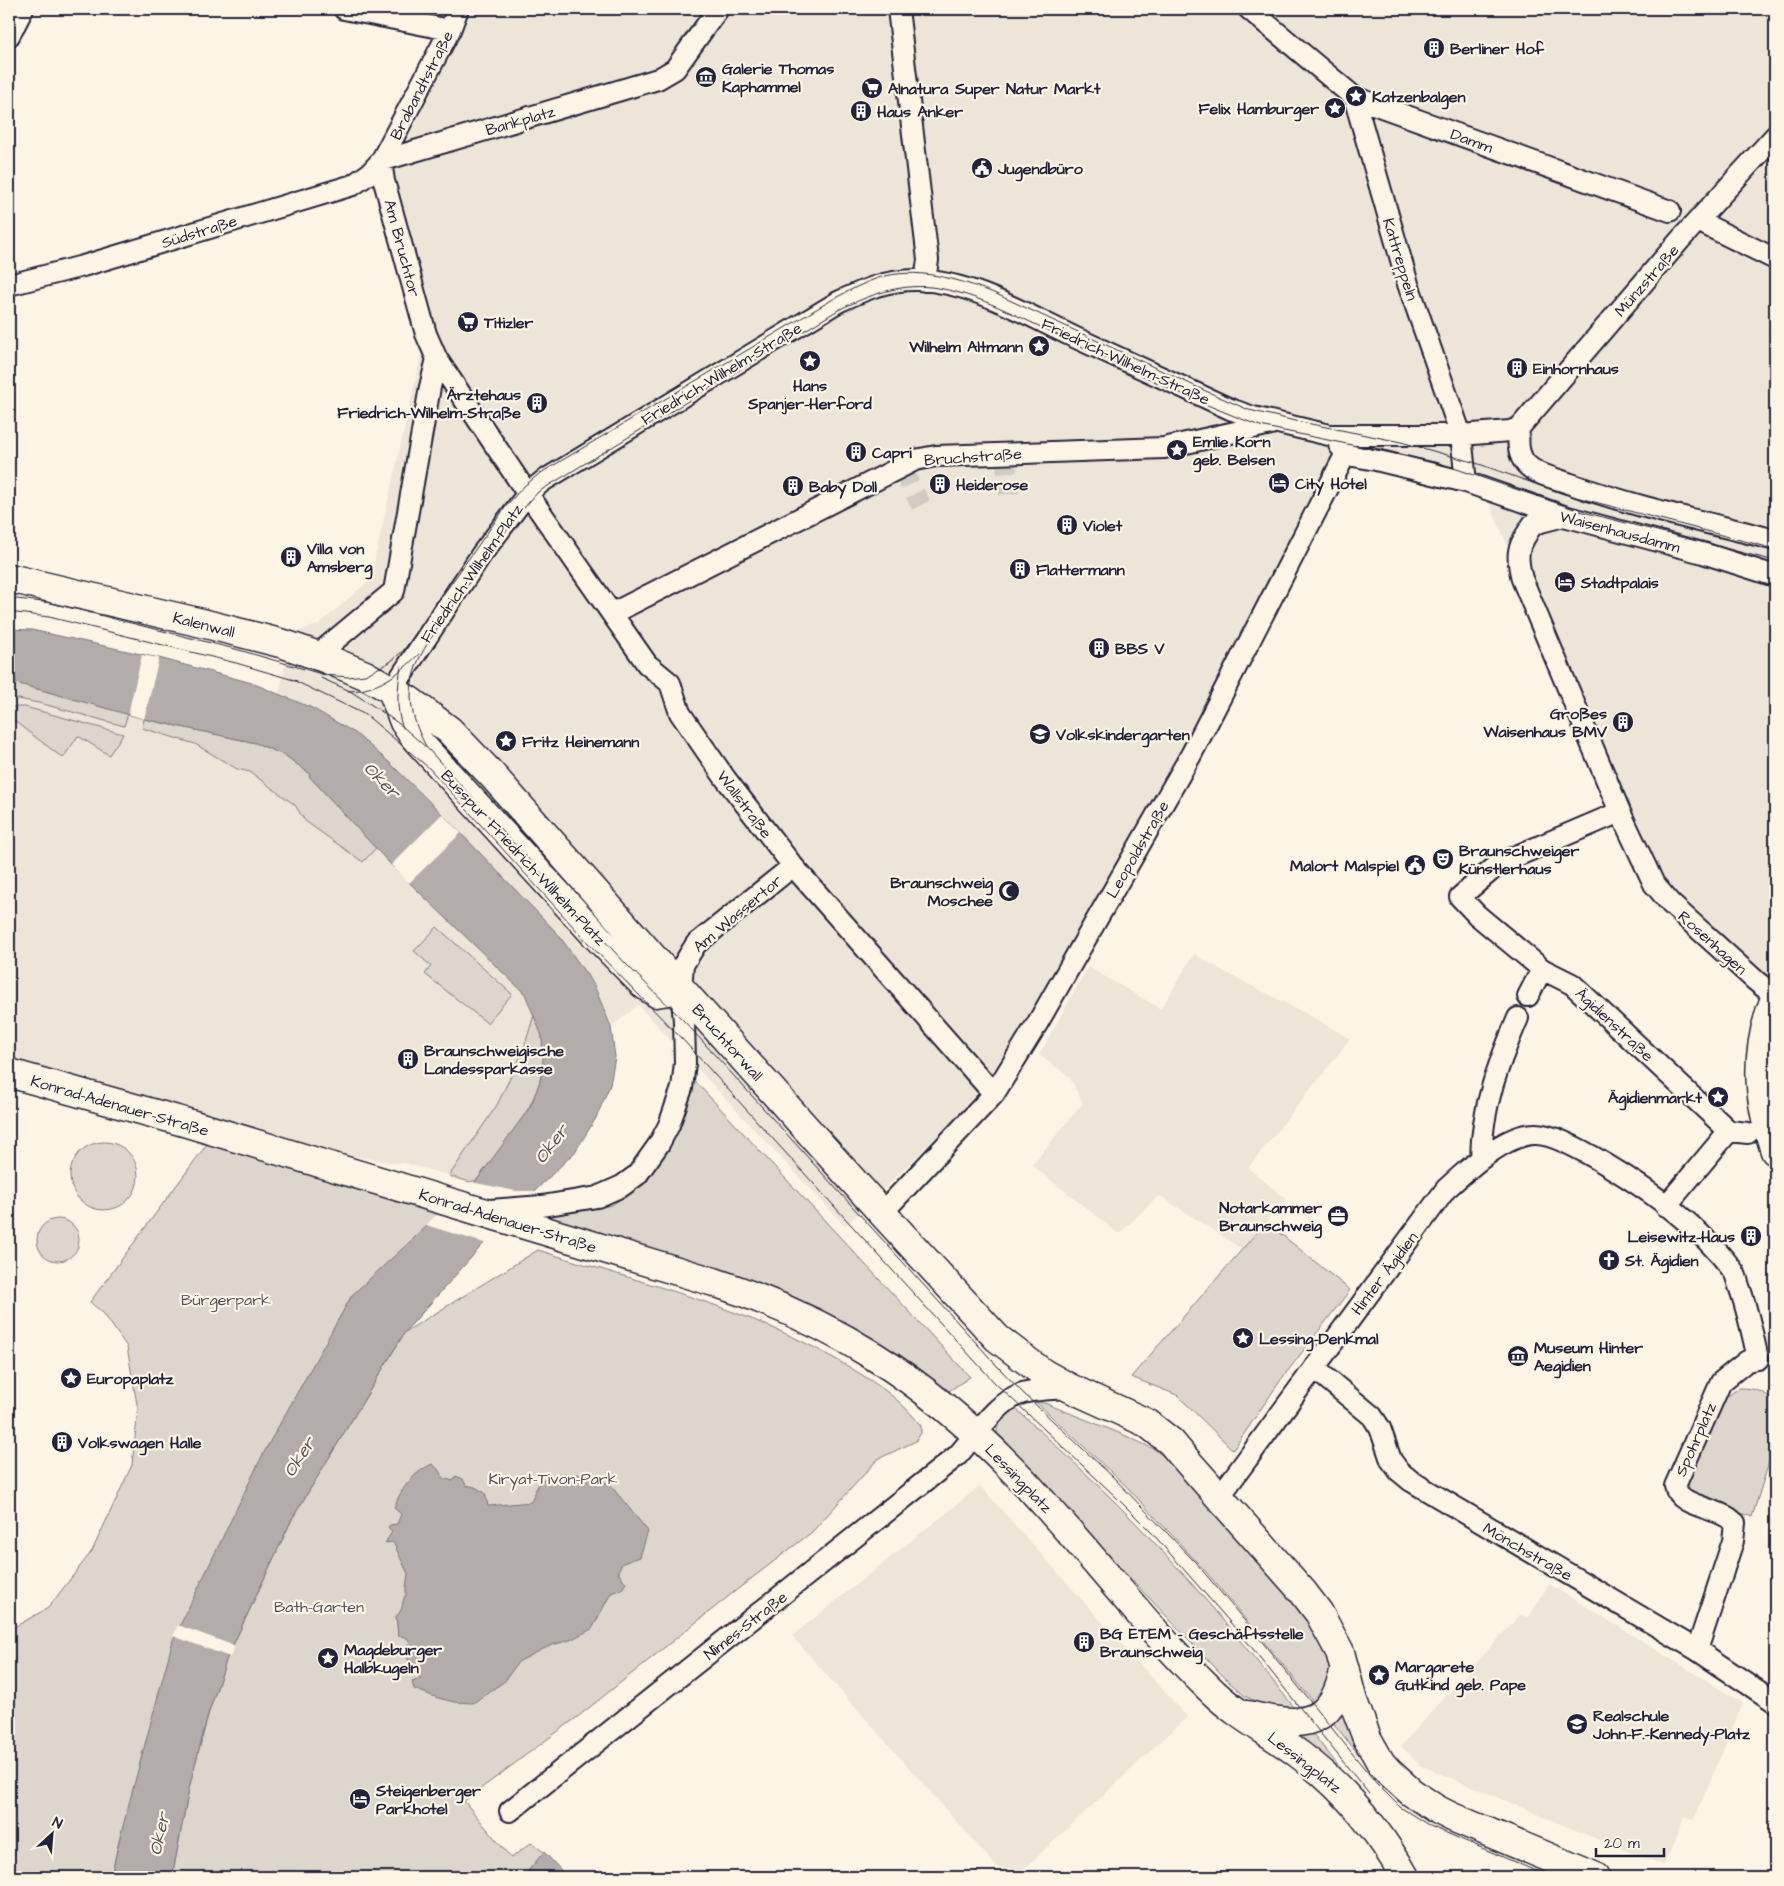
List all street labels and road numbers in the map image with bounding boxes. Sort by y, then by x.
street label: Brabandtstraße [385,27,459,144]
street label: Bankplatz [483,101,558,141]
street label: Damm [1447,123,1496,159]
street label: Am Bruchtor [378,197,426,299]
street label: Südstraße [159,210,240,254]
street label: Kattreppeln [1377,215,1423,303]
street label: Münzstraße [1609,240,1684,321]
street label: Friedrich-Wilhelm-Straße [1038,313,1214,411]
street label: Friedrich-Wilhelm-Straße [637,317,806,431]
street label: Bruchstraße [923,443,1023,471]
street label: Friedrich-Wilhelm-Platz [415,500,528,648]
street label: Waisenhausdamm [1557,505,1683,559]
street label: Kalenwall [170,607,237,643]
street label: Busspur Friedrich-Wilhelm-Platz [436,765,611,950]
street label: Wallstraße [711,766,777,843]
street label: Leopoldstraße [1101,797,1175,902]
street label: Am Wassertor [688,870,787,958]
street label: Rosenhagen [1672,906,1752,980]
street label: Ägidienstraße [1570,983,1659,1068]
street label: Bruchtorwall [687,999,768,1086]
street label: Konrad-Adenauer-Straße [28,1070,212,1142]
street label: Konrad-Adenauer-Straße [416,1183,599,1259]
street label: Hinter Ägidien [1346,1228,1424,1320]
street label: Spohrplatz [1670,1399,1722,1480]
street label: Lessingplatz [979,1439,1057,1519]
street label: Mönchstraße [1479,1517,1577,1587]
street label: Nîmes-Straße [699,1586,792,1665]
street label: Lessingplatz [1262,1727,1346,1800]

